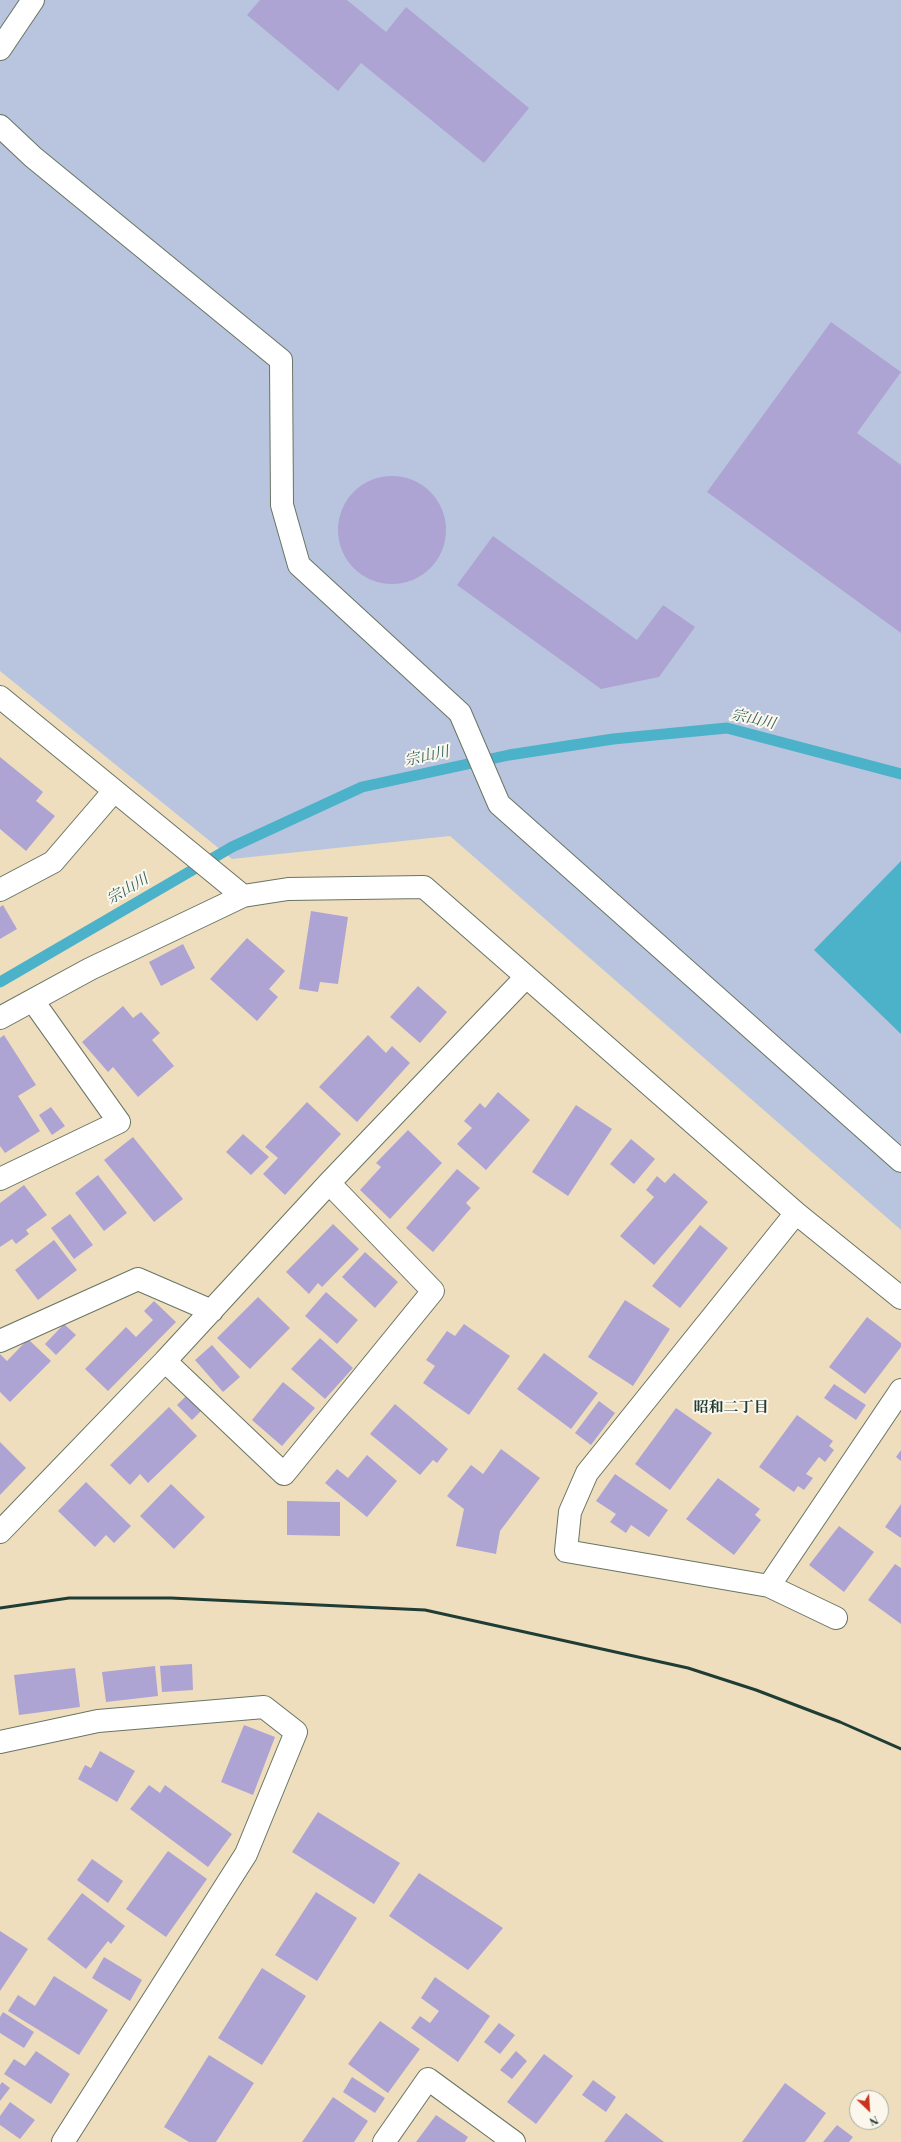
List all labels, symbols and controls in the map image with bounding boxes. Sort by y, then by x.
water label: 宗山川 [729,706,777,734]
water label: 宗山川 [403,744,451,770]
water label: 宗山川 [104,871,152,909]
district label: 昭和二丁目 [694,1399,768,1417]
north arrow [849,2090,889,2130]
text: N [867,2112,881,2128]

